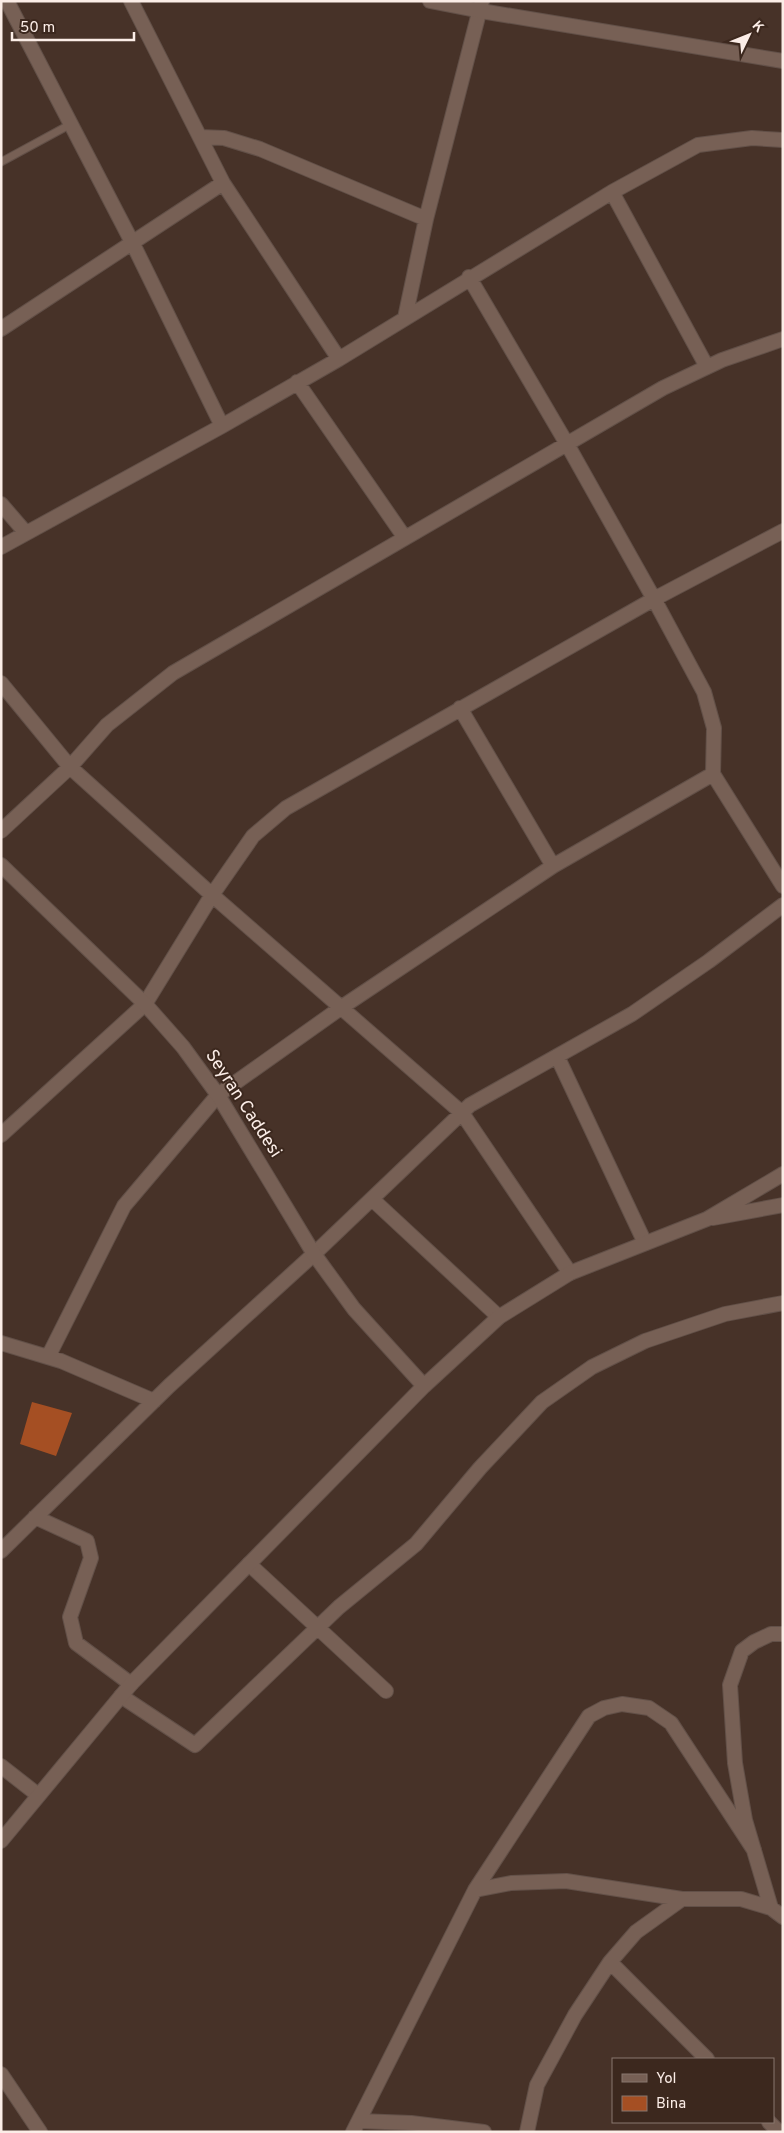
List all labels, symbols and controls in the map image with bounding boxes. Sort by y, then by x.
scale bar [12,10,135,42]
north arrow [724,10,774,60]
text: K [748,18,767,37]
text: 50 m [20,19,55,38]
street label: Seyran Caddesi [199,1046,287,1162]
legend [612,2058,774,2123]
text: Yol [656,2070,677,2089]
text: Bina [656,2095,686,2114]

